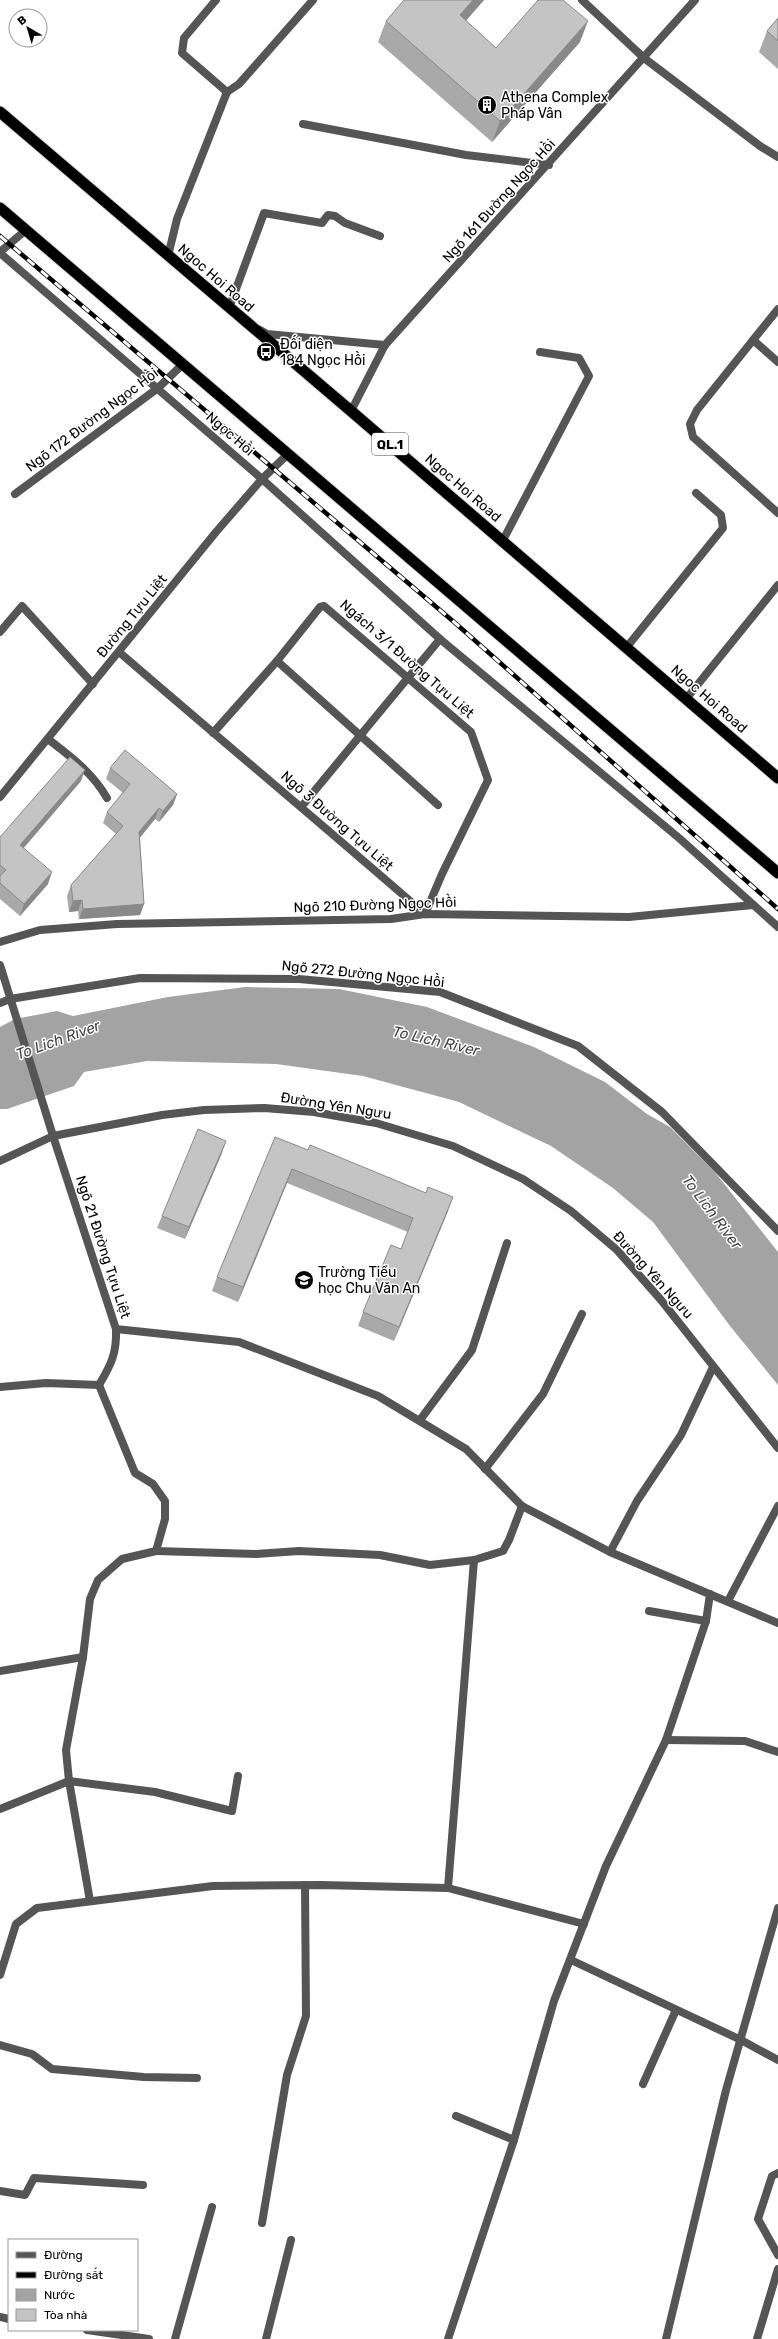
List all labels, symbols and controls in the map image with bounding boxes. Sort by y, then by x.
north arrow [8,8,48,48]
text: B [15,13,29,28]
place label: Athena Complex Pháp Vân [501,89,609,122]
building icon: Athena Complex Pháp Vân [476,94,498,116]
street label: Ngõ 161 Đường Ngọc Hồi [438,135,559,266]
street label: Ngoc Hoi Road [174,240,258,316]
place label: Đối diện 184 Ngọc Hồi [280,335,365,369]
bus stop icon: Đối diện 184 Ngọc Hồi [255,341,277,363]
street label: Ngõ 172 Đường Ngọc Hồi [22,364,162,475]
street label: Ngọc Hồi [202,408,258,460]
road number: QL.1 [372,433,408,455]
street label: Ngoc Hoi Road [421,450,505,526]
street label: Đường Tựu Liệt [93,571,171,661]
street label: Ngách 3/1 Đường Tựu Liệt [336,596,478,722]
street label: Ngoc Hoi Road [667,661,751,737]
street label: Ngõ 3 Đường Tựu Liệt [277,768,397,875]
street label: Ngõ 210 Đường Ngọc Hồi [293,893,457,916]
street label: Ngõ 272 Đường Ngọc Hồi [281,956,445,991]
water label: To Lich River [13,1016,104,1064]
water label: To Lich River [391,1022,482,1060]
street label: Đường Yên Ngưu [279,1089,393,1123]
water label: To Lich River [678,1171,747,1254]
street label: Ngõ 21 Đường Tựu Liệt [72,1173,134,1321]
street label: Đường Yên Ngưu [609,1228,697,1322]
place label: Trường Tiểu học Chu Văn An [318,1264,420,1297]
school or university icon: Trường Tiểu học Chu Văn An [293,1269,315,1291]
legend [8,2239,138,2331]
text: Đường [44,2248,83,2262]
text: Đường sắt [44,2267,103,2282]
text: Nước [44,2288,75,2302]
text: Tòa nhà [44,2308,87,2322]

